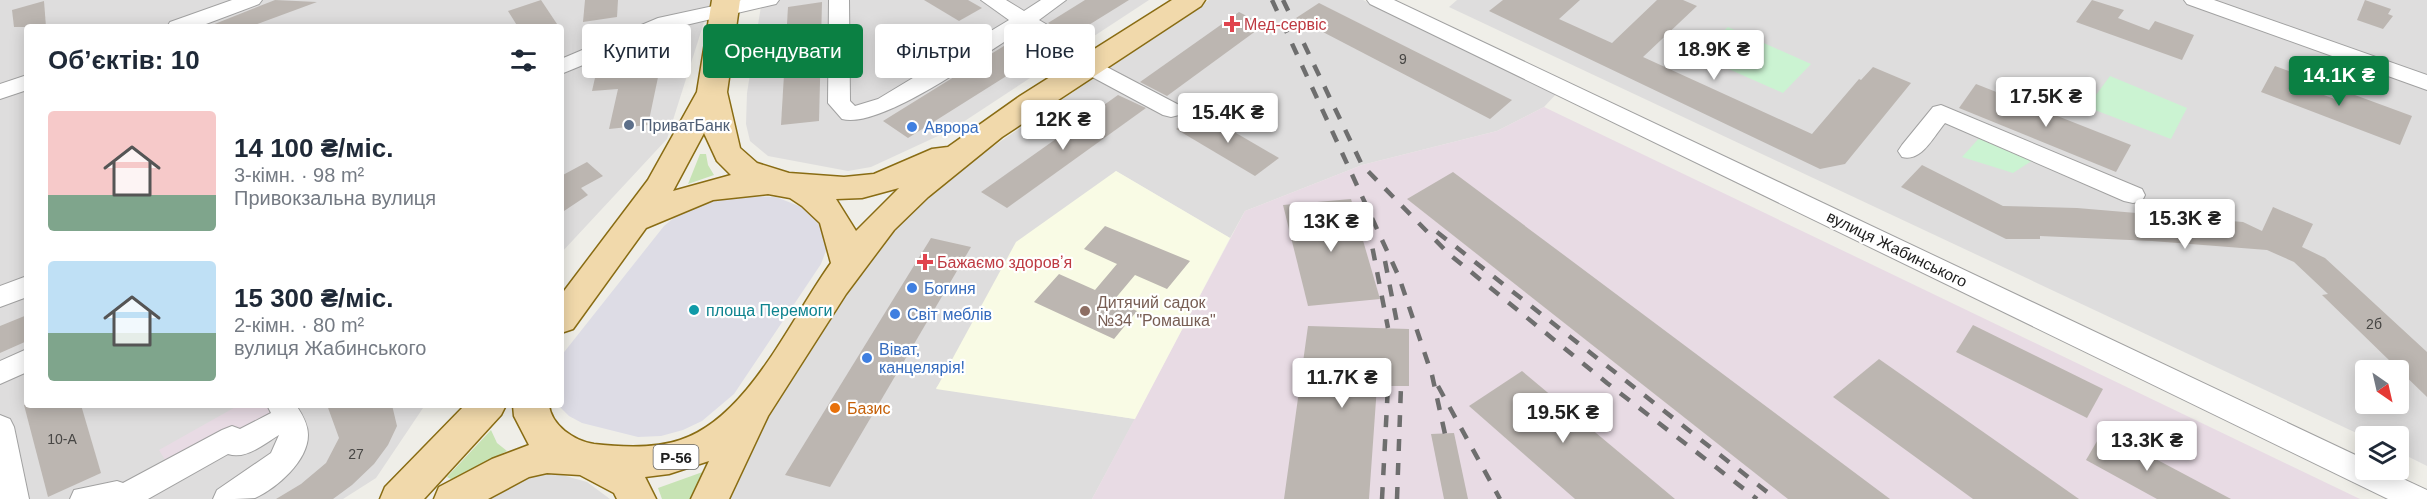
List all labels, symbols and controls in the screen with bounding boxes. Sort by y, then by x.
place label: Мед-сервіс [1244,16,1327,33]
marker: Мед-сервіс [1225,17,1239,31]
chip: Купити [582,24,691,78]
chip: Орендувати [703,24,863,78]
chip: Фільтри [875,24,992,78]
chip: Нове [1004,24,1095,78]
pin: 18.9K ₴ [1659,30,1769,81]
text: 18.9K ₴ [1678,38,1750,60]
icon: filters [507,44,540,77]
text: Об’єктів: 10 [48,45,200,75]
house number: 9 [1399,51,1407,67]
pin: 14.1K ₴ [2284,56,2394,107]
text: 14.1K ₴ [2303,64,2375,86]
pin: 17.5K ₴ [1991,77,2101,128]
text: 17.5K ₴ [2010,85,2082,107]
pin: 15.4K ₴ [1173,93,1283,144]
pin: 12K ₴ [1021,100,1105,151]
text: 15.4K ₴ [1192,101,1264,123]
text: 12K ₴ [1035,108,1091,130]
place label: ПриватБанк [641,117,731,134]
marker: ПриватБанк [622,118,636,132]
place label: Аврора [924,119,979,136]
marker: Аврора [905,120,919,134]
text: 14 100 ₴/міс. [234,133,393,163]
icon: home [96,135,168,207]
text: 3-кімн. · 98 m² [234,164,364,186]
text: Привокзальна вулиця [234,187,436,209]
pin: 15.3K ₴ [2130,199,2240,250]
pin: 13K ₴ [1289,202,1373,253]
text: 15.3K ₴ [2149,207,2221,229]
street label: вулиця Жабинського [1824,208,1970,290]
text: 13K ₴ [1303,210,1359,232]
place label: Бажаємо здоровʼя [937,254,1072,271]
marker: Бажаємо здоровʼя [918,255,932,269]
place label: Богиня [924,280,976,297]
marker: Богиня [905,281,919,295]
text: 15 300 ₴/міс. [234,283,393,313]
icon: home [96,285,168,357]
place label: Дитячий садок №34 "Ромашка" [1097,294,1216,329]
place label: площа Перемоги [706,302,832,319]
marker: площа Перемоги [687,303,701,317]
marker: Дитячий садок №34 "Ромашка" [1078,304,1092,318]
place label: Світ меблів [907,306,992,323]
marker: Світ меблів [888,307,902,321]
text: 2-кімн. · 80 m² [234,314,364,336]
house number: 2б [2366,316,2382,332]
text: вулиця Жабинського [234,337,426,359]
place label: Віват, канцелярія! [879,341,965,376]
marker: Віват, канцелярія! [860,351,874,365]
pin: 11.7K ₴ [1287,358,1397,409]
north arrow [2355,360,2409,414]
map controls [2355,360,2409,480]
text: 11.7K ₴ [1306,366,1378,388]
pin: 19.5K ₴ [1508,393,1618,444]
place label: Базис [847,400,891,417]
marker: Базис [828,401,842,415]
text: 19.5K ₴ [1527,401,1599,423]
pin: 13.3K ₴ [2092,421,2202,472]
button: layers [2355,426,2409,480]
text: 13.3K ₴ [2111,429,2183,451]
house number: 10-А [47,431,77,447]
road number: Р-56 [654,445,698,469]
house number: 27 [348,446,364,462]

